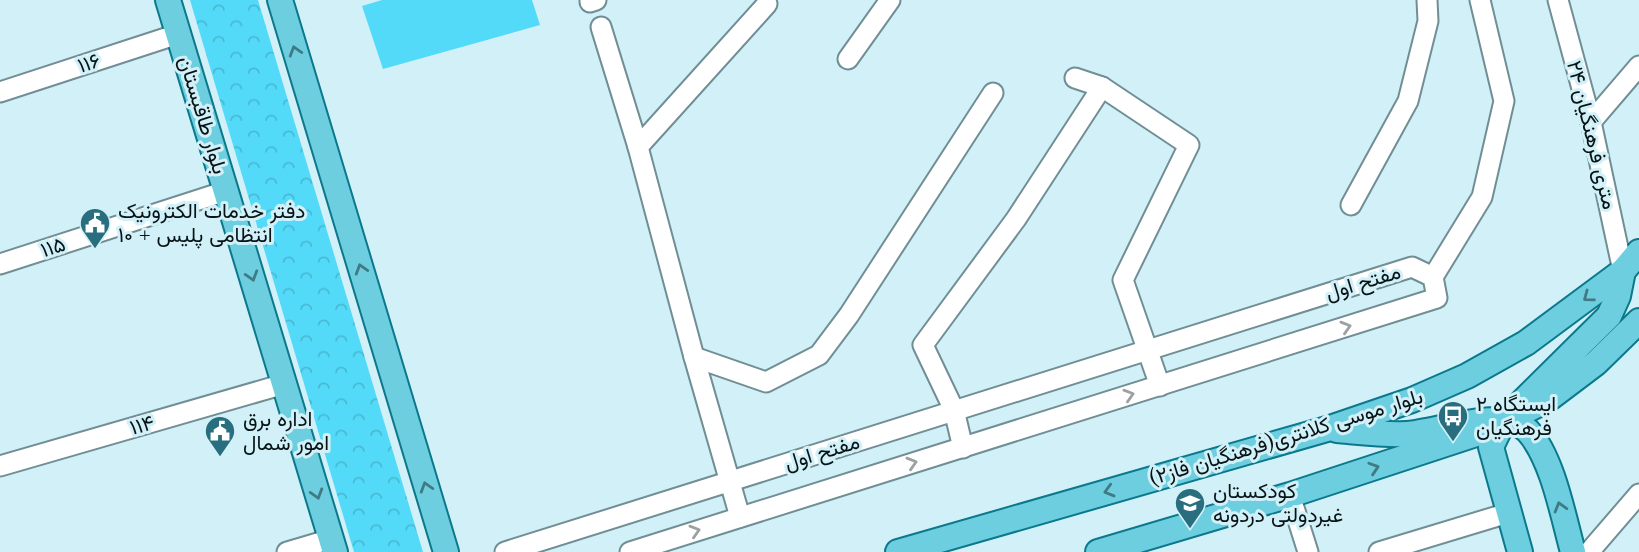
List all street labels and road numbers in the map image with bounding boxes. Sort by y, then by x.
street label: ۱۱۶ [74,47,104,79]
street label: بلوار طاقبستان [173,53,233,177]
street label: ۲۴ متری فرهنگیان [1561,58,1623,212]
street label: ۱۱۵ [37,231,69,263]
street label: مفتح اول [1322,258,1404,307]
street label: بلوار موسی کلانتری(فرهنگیان فاز۲) [1146,383,1426,491]
street label: ۱۱۴ [127,409,157,441]
street label: مفتح اول [781,428,863,477]

